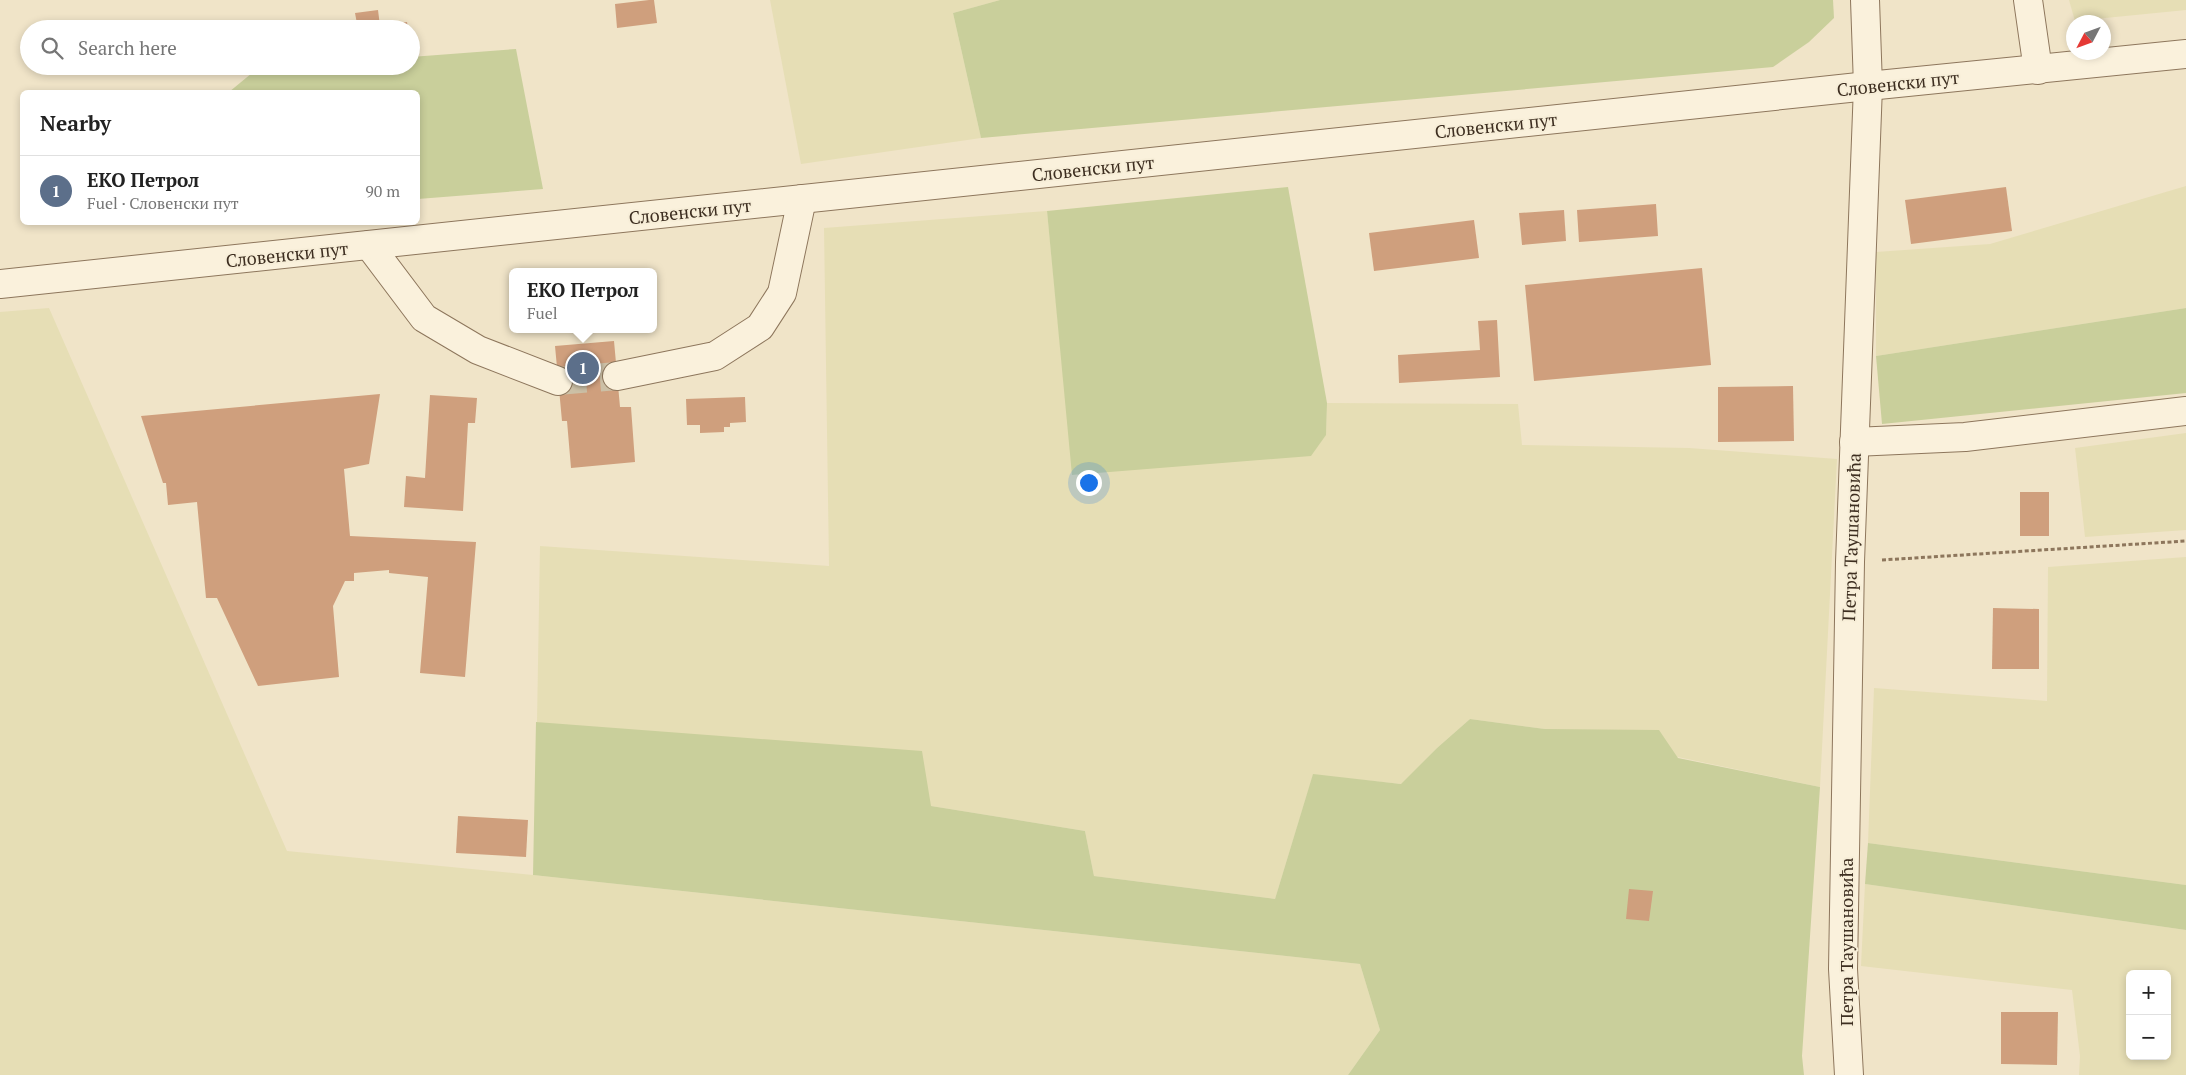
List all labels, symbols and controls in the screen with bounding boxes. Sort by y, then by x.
north arrow [2066,15,2111,60]
search box [20,20,420,75]
icon: search [38,34,66,62]
text: Search here [78,35,177,60]
street label: Словенски пут [1836,65,1961,101]
street label: Словенски пут [1434,107,1559,143]
text: Nearby [40,109,111,137]
street label: Словенски пут [1031,150,1156,186]
text: ЕКО Петрол [87,167,199,192]
text: 1 [51,180,61,202]
text: 90 m [365,180,400,202]
text: Fuel · Словенски пут [87,192,239,214]
street label: Словенски пут [628,193,753,229]
street label: Словенски пут [225,236,350,272]
popup [509,268,657,333]
text: ЕКО Петрол [527,277,639,302]
text: Fuel [527,302,558,324]
pin: 1 [567,349,599,387]
street label: Петра Таушановића [1836,452,1866,622]
your location [1076,470,1102,496]
street label: Петра Таушановића [1834,858,1858,1026]
map controls [2126,970,2171,1060]
button: + [2126,970,2171,1015]
button: − [2126,1015,2171,1060]

